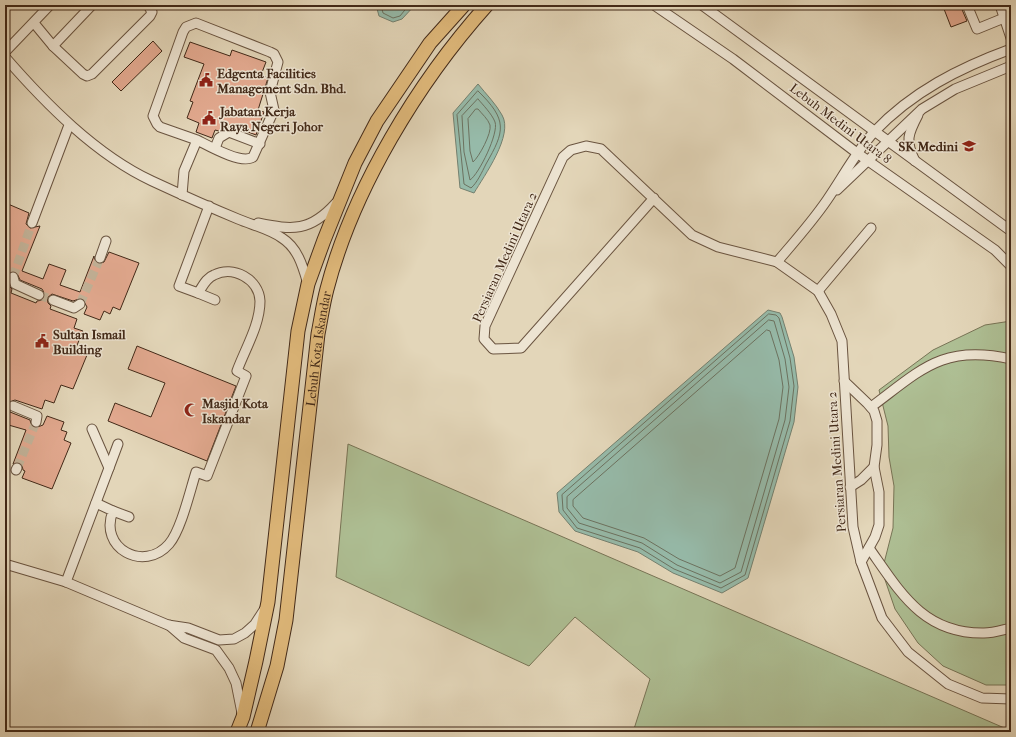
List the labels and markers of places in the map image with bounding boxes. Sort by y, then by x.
place label: Edgenta Facilities Management Sdn. Bhd. [216,66,347,97]
public building icon: Edgenta Facilities Management Sdn. Bhd. [198,72,214,88]
place label: Jabatan Kerja Raya Negeri Johor [218,104,323,135]
public building icon: Jabatan Kerja Raya Negeri Johor [201,110,217,126]
school or university icon: SK Medini [961,138,977,154]
place label: SK Medini [899,139,958,154]
place label: Sultan Ismail Building [53,327,126,358]
public building icon: Sultan Ismail Building [34,333,50,349]
place label: Masjid Kota Iskandar [201,396,269,426]
mosque icon: Masjid Kota Iskandar [183,402,199,418]

